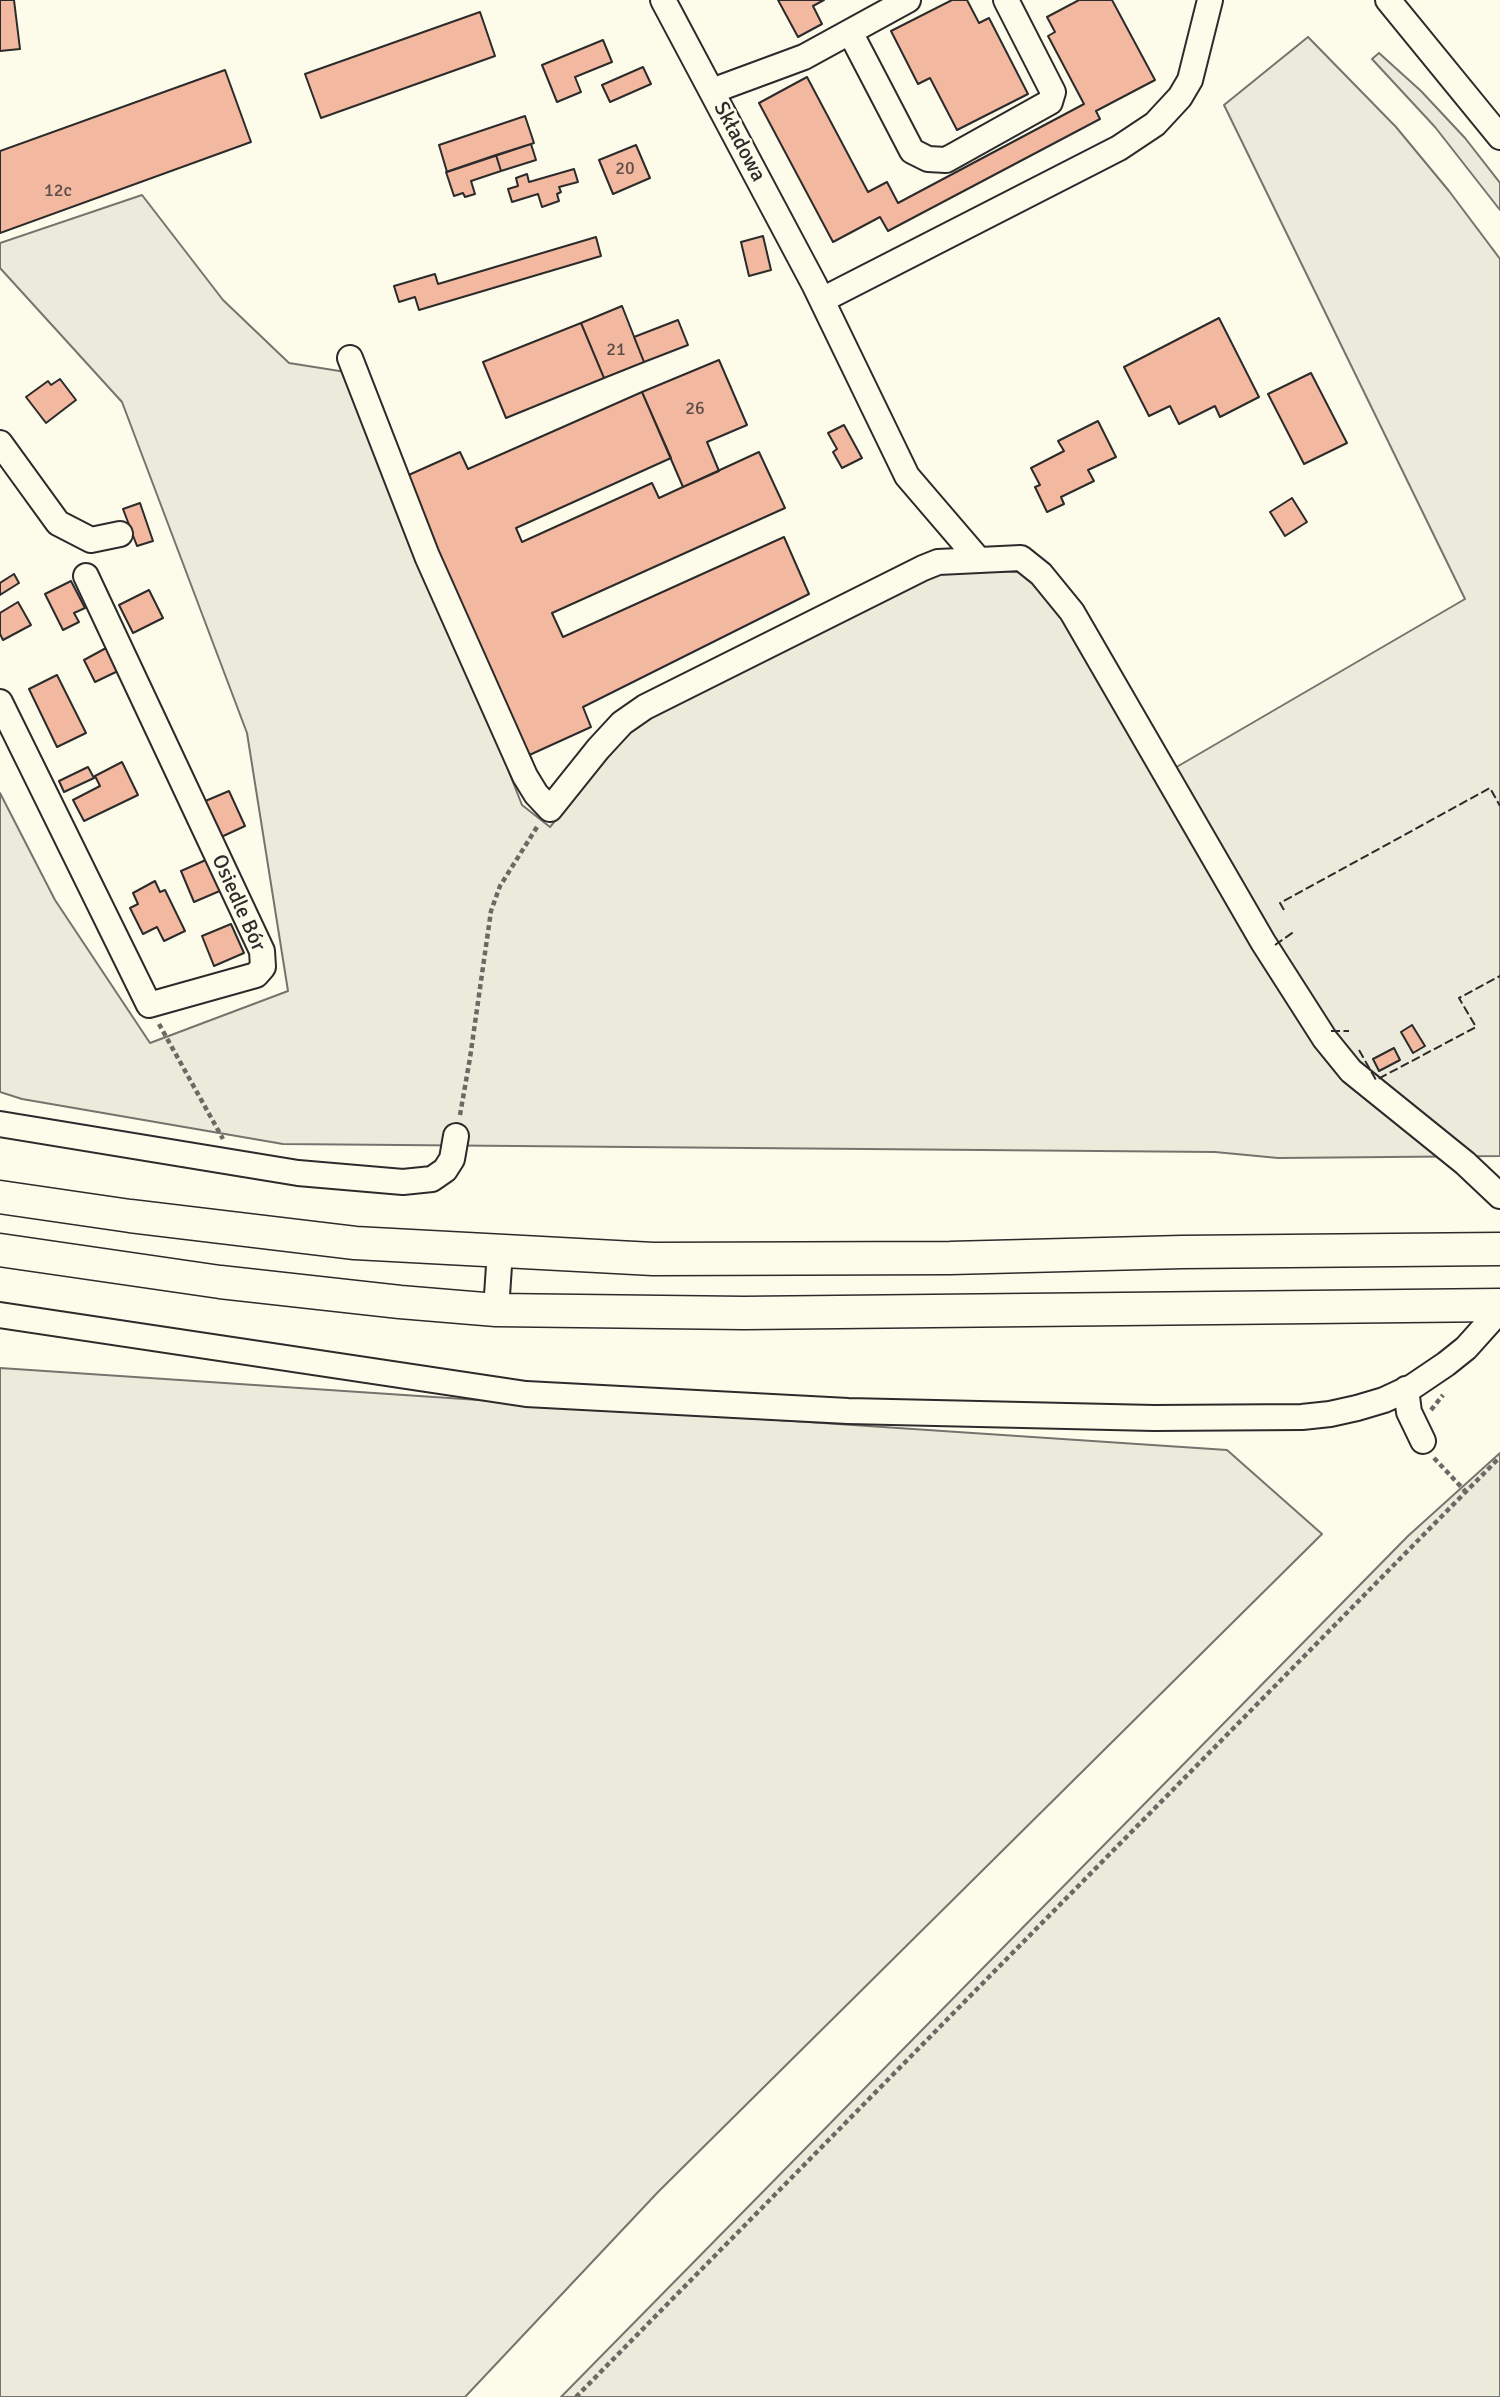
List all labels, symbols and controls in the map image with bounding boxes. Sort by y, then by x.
street label: Składowa [707,98,771,186]
house number: 20 [615,158,635,180]
house number: 12c [44,180,72,202]
house number: 21 [606,339,626,361]
house number: 26 [685,398,705,420]
street label: Osiedle Bór [206,851,270,955]

